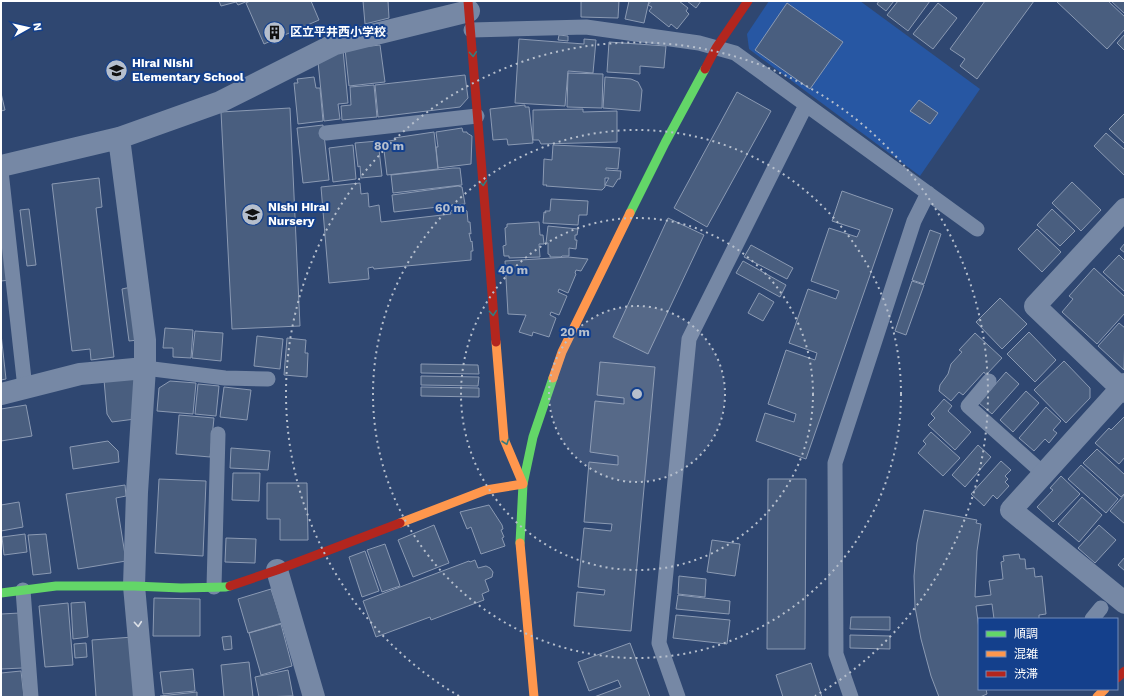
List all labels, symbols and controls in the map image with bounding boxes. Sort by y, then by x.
north arrow [8,8,48,48]
building icon: 区立平井西小学校 [262,19,288,45]
text: N [30,22,44,32]
place label: 区立平井西小学校 [290,25,386,39]
one-way arrow [468,51,477,57]
place label: Hirai Nishi Elementary School [132,56,244,84]
school or university icon: Hirai Nishi Elementary School [103,57,129,83]
text: 80 m [374,139,404,153]
one-way arrow [478,180,487,186]
place label: Nishi Hirai Nursery [268,200,329,228]
school or university icon: Nishi Hirai Nursery [240,201,266,227]
text: 60 m [435,201,465,215]
text: 40 m [498,263,528,277]
one-way arrow [489,310,498,316]
text: 20 m [560,325,590,339]
centre of rings [630,387,644,401]
one-way arrow [501,439,509,446]
legend [978,618,1118,690]
one-way arrow [133,621,142,627]
text: 順調 [1014,627,1038,641]
text: 混雑 [1014,647,1038,661]
text: 渋滞 [1014,667,1038,681]

